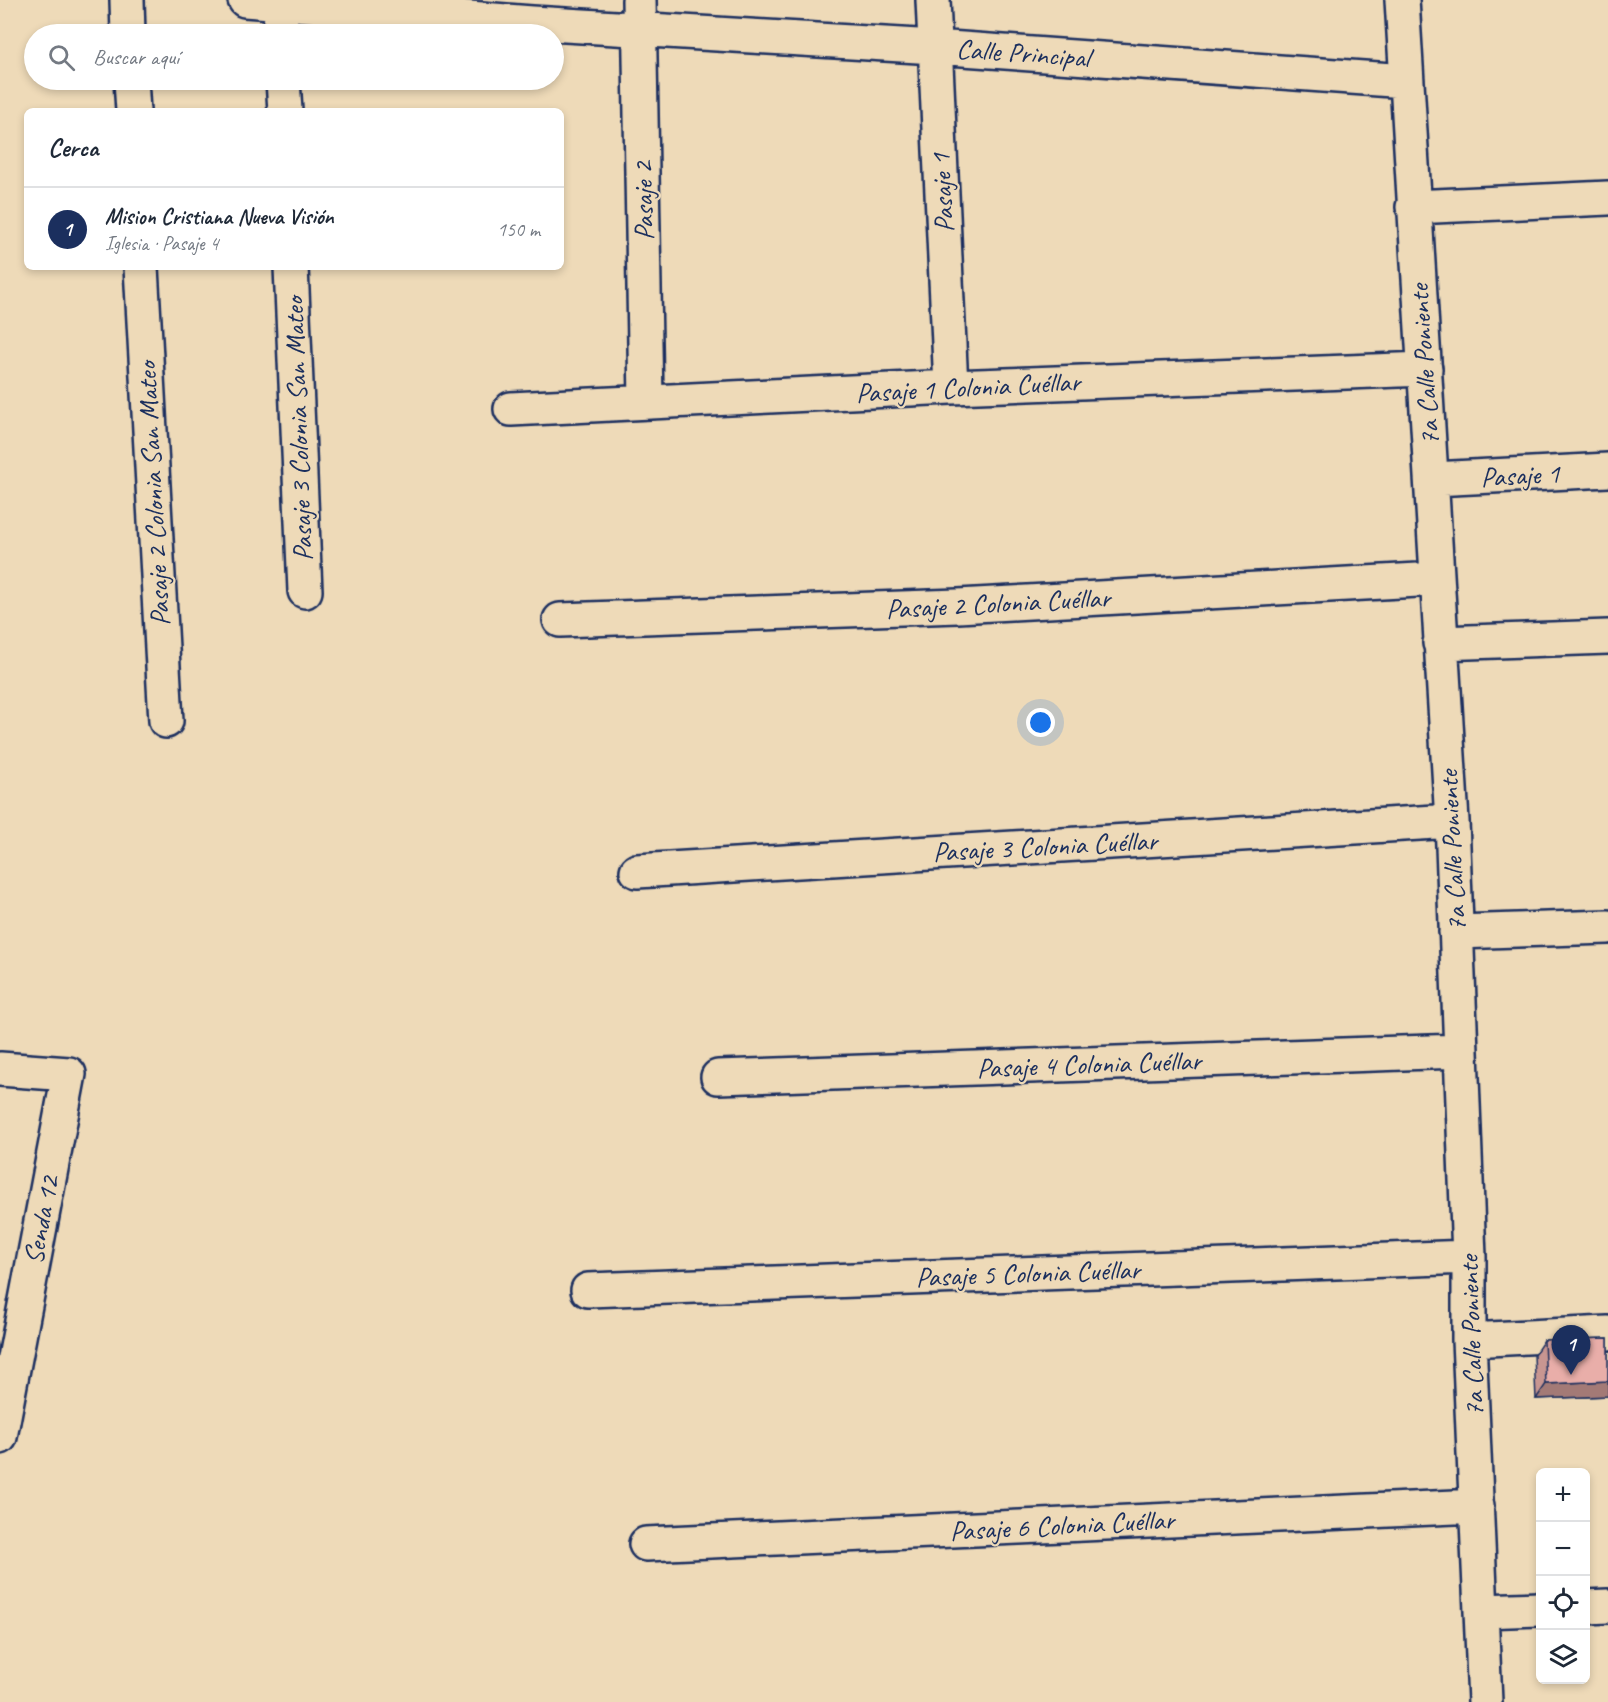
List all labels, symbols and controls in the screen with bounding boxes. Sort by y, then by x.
search box [24,24,564,90]
street label: Calle Principal [955,31,1096,75]
icon: search [45,41,78,74]
text: Buscar aquí [93,43,179,71]
text: Cerca [48,131,98,164]
street label: Pasaje 1 [922,151,962,233]
street label: Pasaje 2 [625,159,661,241]
text: Mision Cristiana Nueva Visión [105,203,334,231]
text: 1 [63,217,72,242]
text: 150 m [497,217,540,242]
text: Iglesia · Pasaje 4 [105,231,218,256]
street label: 7a Calle Poniente [1401,281,1447,447]
street label: Pasaje 3 Colonia San Mateo [276,293,320,562]
street label: Pasaje 2 Colonia San Mateo [128,358,177,627]
street label: Pasaje 1 Colonia Cuéllar [855,364,1083,410]
street label: Pasaje 1 [1480,455,1562,495]
street label: Pasaje 2 Colonia Cuéllar [885,580,1113,626]
your location [1026,708,1055,737]
street label: 7a Calle Poniente [1430,767,1474,933]
street label: Pasaje 3 Colonia Cuéllar [932,823,1160,869]
street label: Pasaje 4 Colonia Cuéllar [976,1043,1204,1085]
street label: Senda 12 [15,1171,67,1267]
street label: Pasaje 5 Colonia Cuéllar [915,1252,1143,1294]
street label: 7a Calle Poniente [1451,1253,1491,1417]
pin: 1 [1552,1326,1590,1375]
map controls [1536,1468,1590,1684]
button: + [1536,1468,1590,1522]
street label: Pasaje 6 Colonia Cuéllar [949,1502,1177,1548]
button: − [1536,1522,1590,1576]
button: locate [1536,1576,1590,1630]
button: layers [1536,1630,1590,1684]

